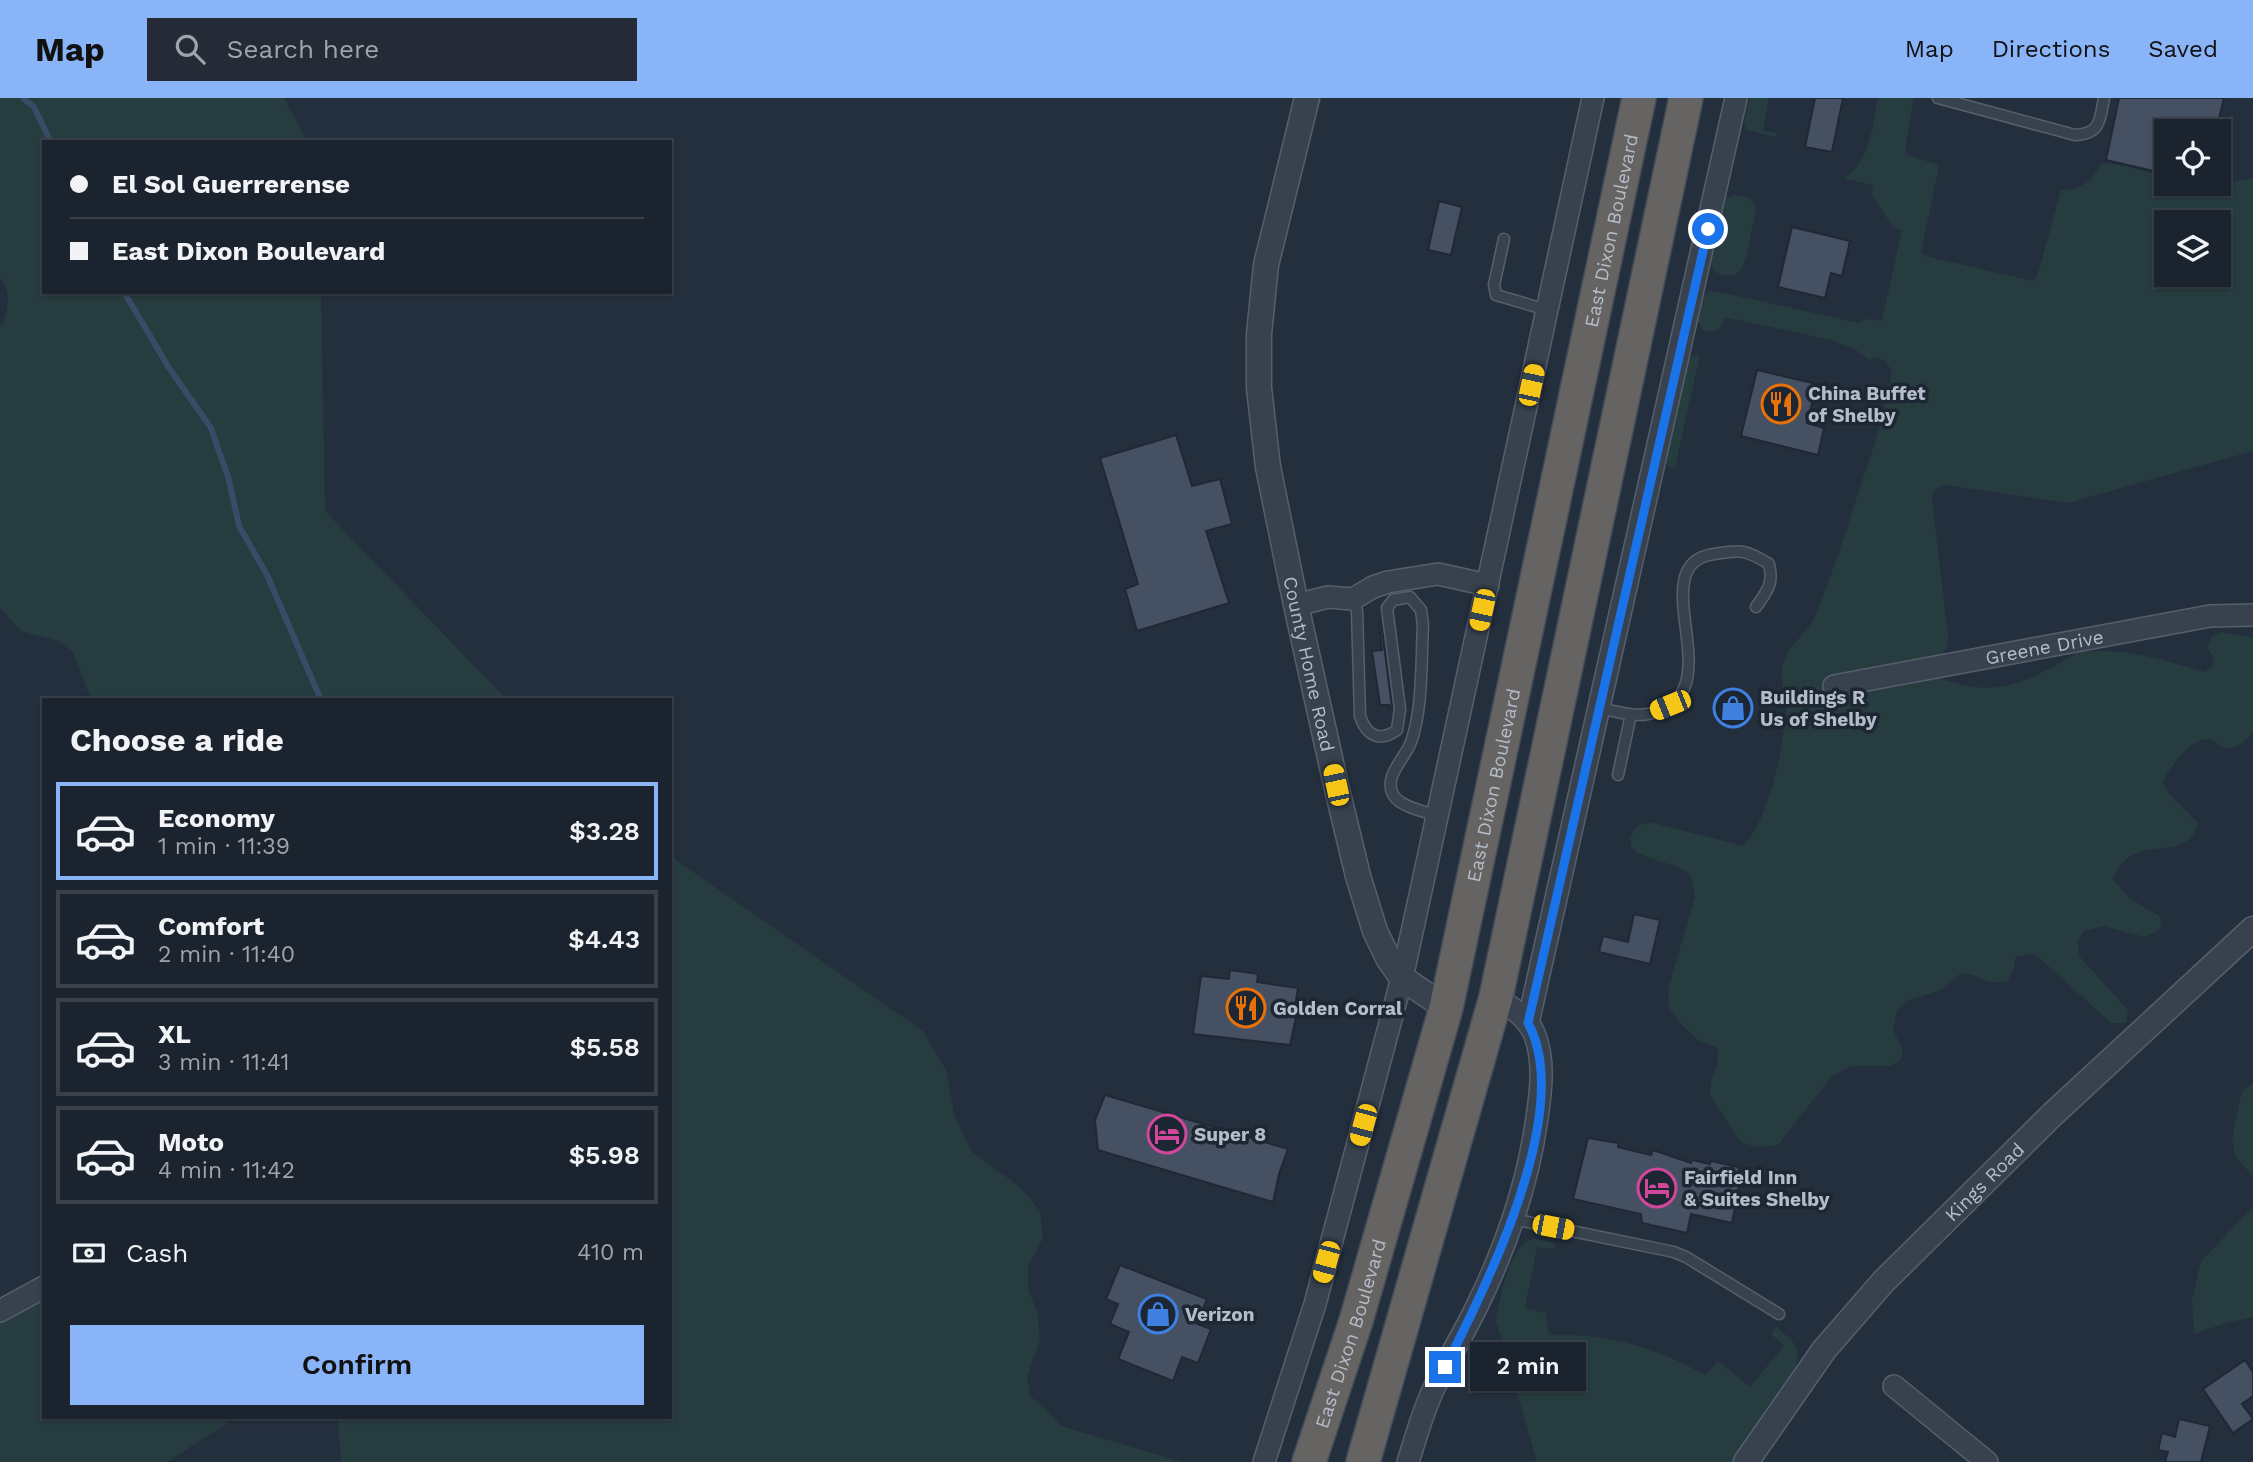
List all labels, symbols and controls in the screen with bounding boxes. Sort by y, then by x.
search box [147,18,637,81]
text: Map [35,30,105,69]
icon: search [171,30,209,68]
text: Search here [227,34,379,64]
text: Map [1905,35,1954,63]
text: Directions [1992,35,2110,63]
text: Saved [2148,35,2218,63]
map controls [2154,119,2231,287]
button: locate [2154,119,2231,196]
street label: East Dixon Boulevard [1580,132,1643,330]
text: El Sol Guerrerense [112,169,350,199]
button: layers [2154,210,2231,287]
route start [1692,213,1724,245]
text: East Dixon Boulevard [112,236,385,266]
car [1517,362,1546,408]
place label: China Buffet of Shelby [1808,382,1926,427]
restaurant icon: China Buffet of Shelby [1760,383,1802,425]
street label: County Home Road [1278,574,1339,754]
car [1468,587,1497,633]
street label: Greene Drive [1984,625,2105,670]
street label: East Dixon Boulevard [1462,686,1525,884]
place label: Buildings R Us of Shelby [1760,686,1877,731]
car [1647,687,1694,723]
shop icon: Buildings R Us of Shelby [1712,687,1754,729]
text: Choose a ride [70,721,284,759]
car [1322,762,1351,808]
icon: car [74,800,137,863]
text: Economy [158,803,275,833]
text: $3.28 [569,816,640,846]
text: 1 min · 11:39 [158,833,290,860]
icon: car [74,908,137,971]
text: Comfort [158,911,264,941]
text: $4.43 [568,924,640,954]
text: 2 min · 11:40 [158,941,295,968]
restaurant icon: Golden Corral [1225,987,1267,1029]
place label: Golden Corral [1273,997,1403,1020]
icon: car [74,1016,137,1079]
text: XL [158,1019,191,1049]
text: $5.58 [570,1032,640,1062]
text: 3 min · 11:41 [158,1049,289,1076]
car [1348,1102,1379,1148]
hotel icon: Super 8 [1146,1113,1188,1155]
place label: Super 8 [1194,1123,1266,1146]
icon: car [74,1124,137,1187]
text: Moto [158,1127,224,1157]
street label: Kings Road [1940,1138,2029,1226]
text: $5.98 [569,1140,640,1170]
text: 4 min · 11:42 [158,1157,295,1184]
place label: Fairfield Inn & Suites Shelby [1684,1166,1830,1211]
hotel icon: Fairfield Inn & Suites Shelby [1636,1167,1678,1209]
car [1531,1213,1576,1241]
icon: cash [70,1234,108,1272]
street label: East Dixon Boulevard [1310,1236,1391,1431]
text: Cash [126,1238,188,1268]
text: 410 m [577,1239,644,1266]
car [1311,1239,1342,1285]
shop icon: Verizon [1137,1293,1179,1335]
place label: Verizon [1185,1303,1254,1326]
button: Confirm [70,1325,644,1405]
callout: 2 min [1470,1342,1585,1392]
route end [1429,1351,1461,1383]
text: 2 min [1496,1353,1560,1380]

